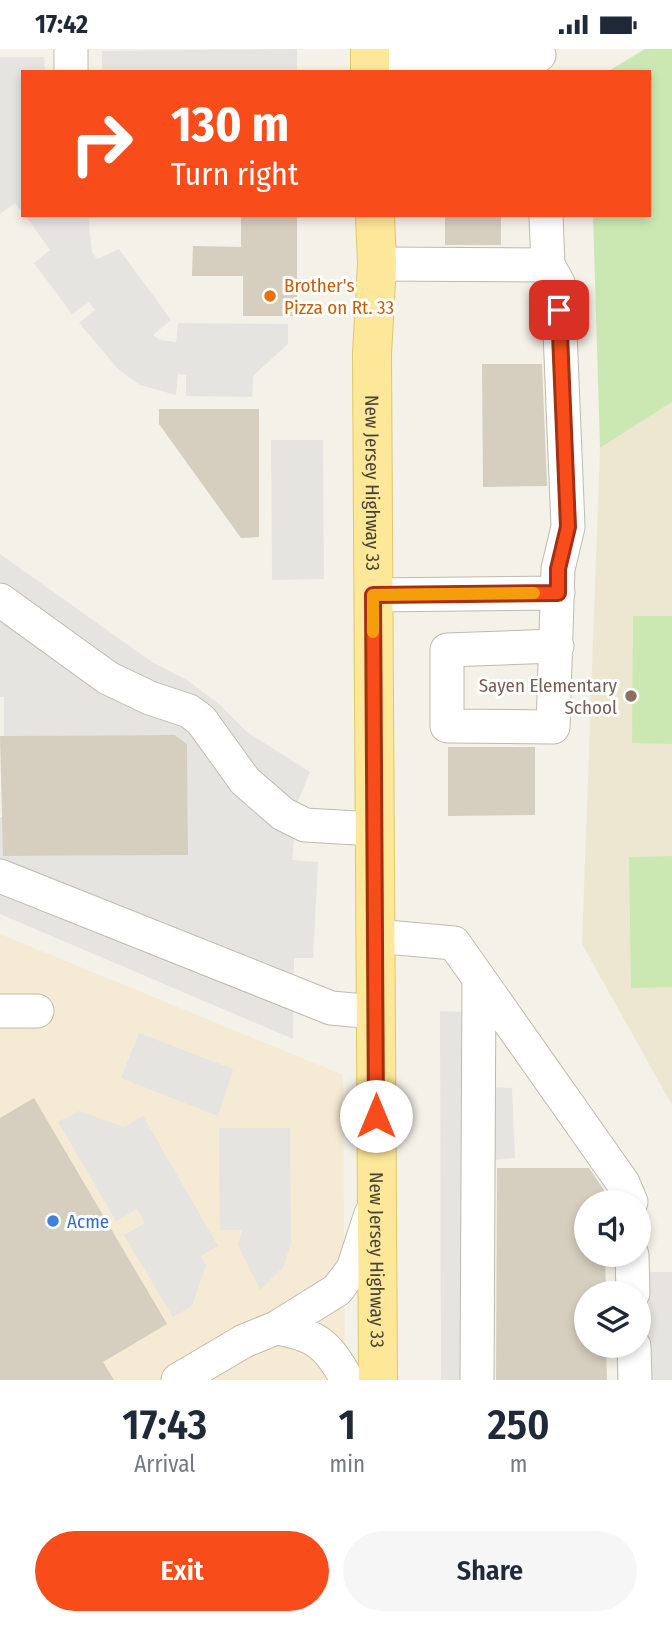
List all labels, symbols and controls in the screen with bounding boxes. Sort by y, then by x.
text: 17:42 [35,9,88,40]
text: 130 m [171,95,289,154]
icon: right [56,98,147,189]
text: Turn right [171,155,298,193]
place label: Brother's Pizza on Rt. 33 [284,274,394,319]
pin [529,280,589,340]
marker: Brother's Pizza on Rt. 33 [262,288,278,304]
icon: arrive [540,291,578,329]
street label: New Jersey Highway 33 [360,395,384,571]
place label: Sayen Elementary School [479,674,618,719]
marker: Sayen Elementary School [623,688,639,704]
position arrow [339,1079,413,1153]
street label: New Jersey Highway 33 [365,1172,389,1348]
map controls [574,1190,651,1358]
button: sound [574,1190,651,1267]
place label: Acme [67,1210,109,1233]
marker: Acme [45,1213,61,1229]
button: layers [574,1281,651,1358]
text: 17:43 [122,1400,207,1450]
text: 1 [339,1400,356,1450]
text: 250 [487,1400,550,1450]
text: Arrival [134,1450,195,1478]
text: min [330,1450,365,1478]
text: m [510,1450,527,1478]
button: Exit [35,1531,329,1611]
button: Share [343,1531,637,1611]

